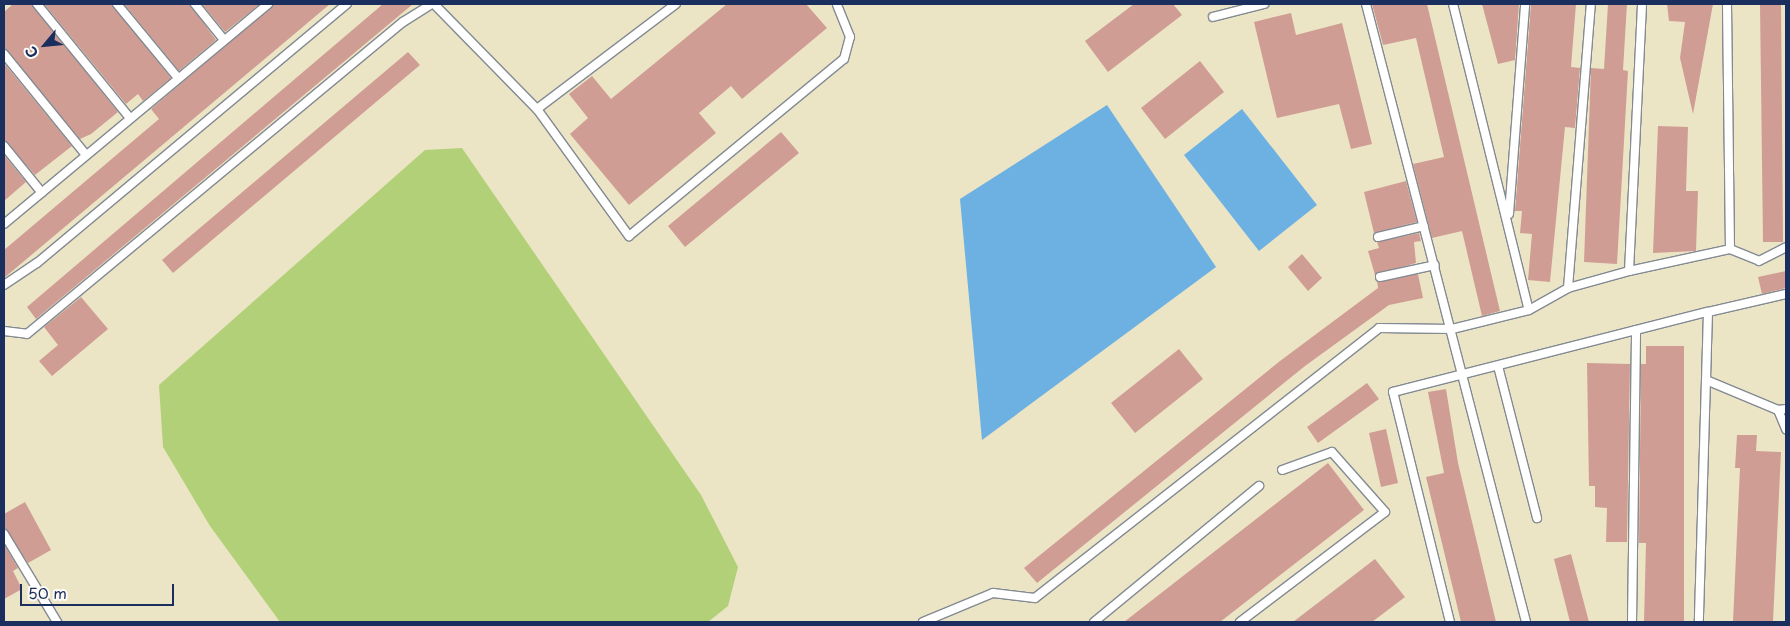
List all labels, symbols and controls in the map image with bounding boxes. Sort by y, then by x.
north arrow [20,20,70,70]
text: С [20,43,43,62]
scale bar [22,574,176,606]
text: 50 m [28,581,67,604]

